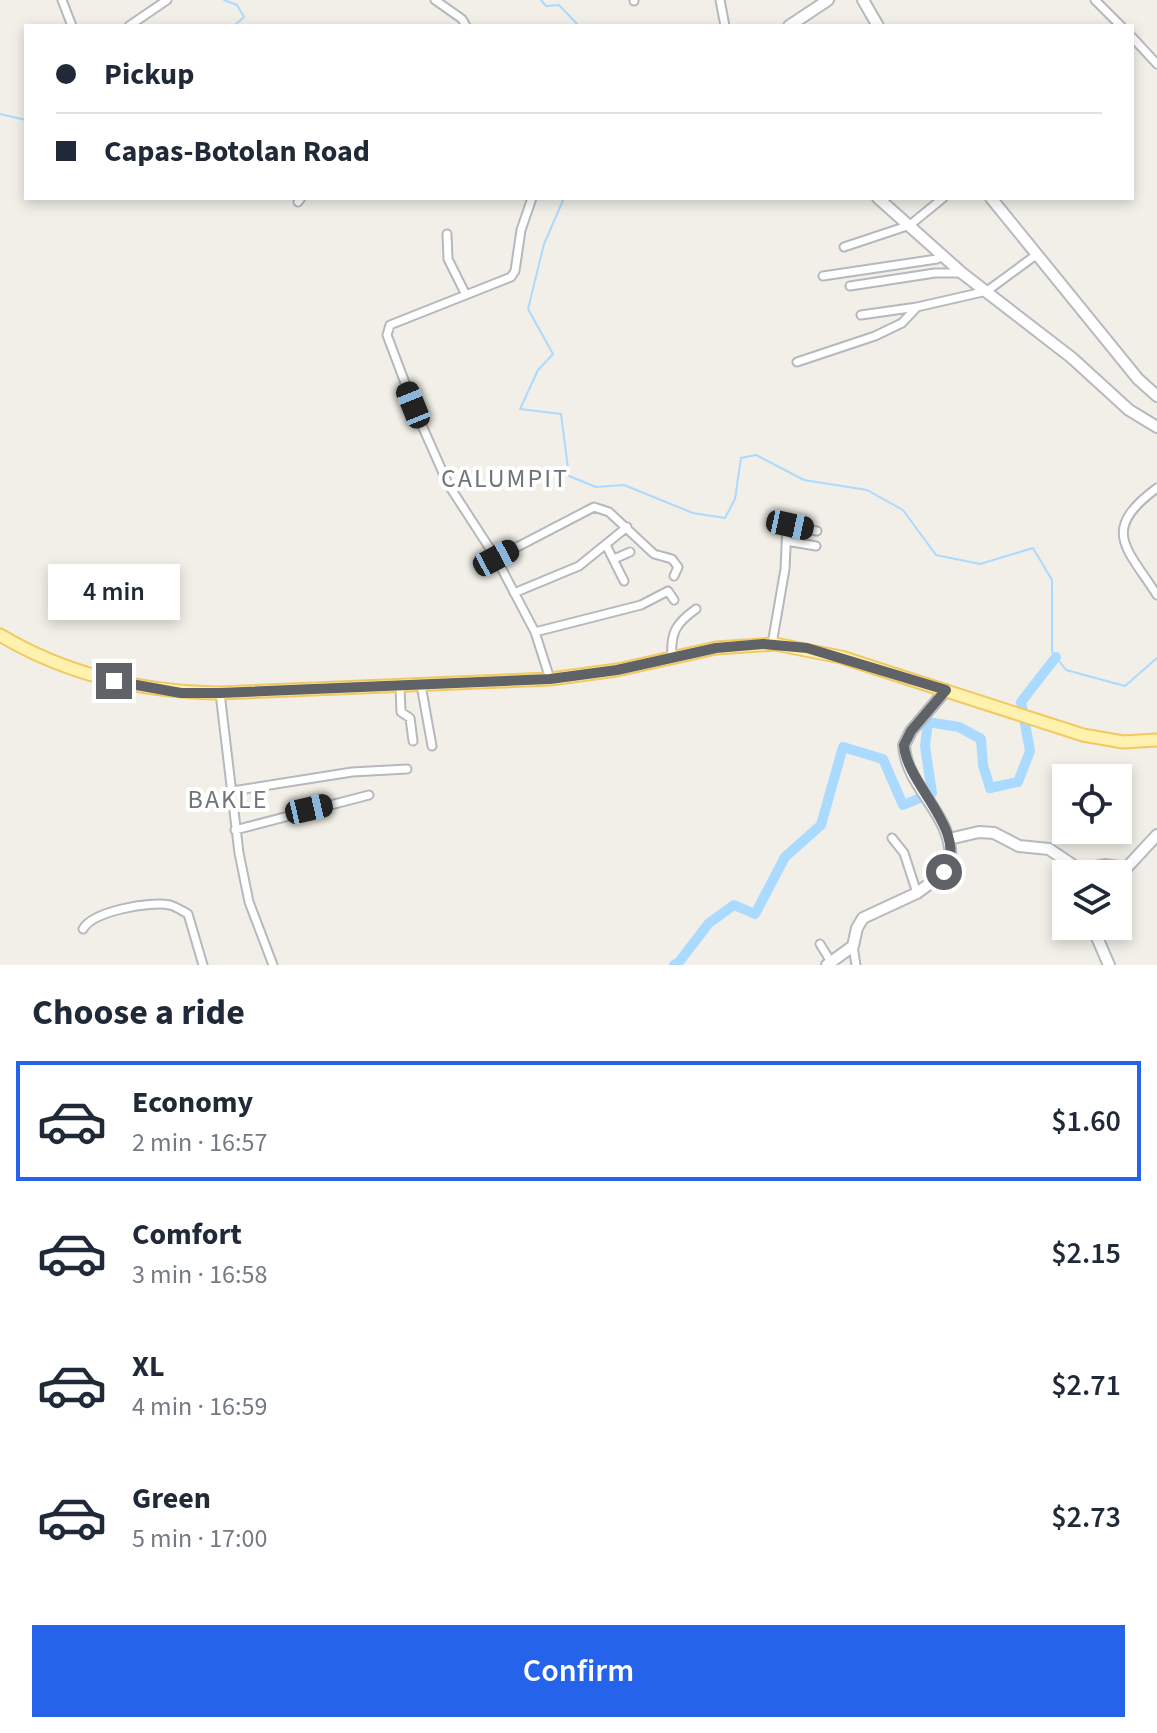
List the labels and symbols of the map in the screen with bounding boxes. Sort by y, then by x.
car [393,378,433,432]
district label: CALUMPIT [441,460,569,497]
car [764,508,816,542]
car [469,536,523,580]
callout: 4 min [48,565,180,621]
route end [96,663,132,699]
district label: BAKLE [188,781,268,818]
car [283,792,335,826]
route start [926,854,962,890]

